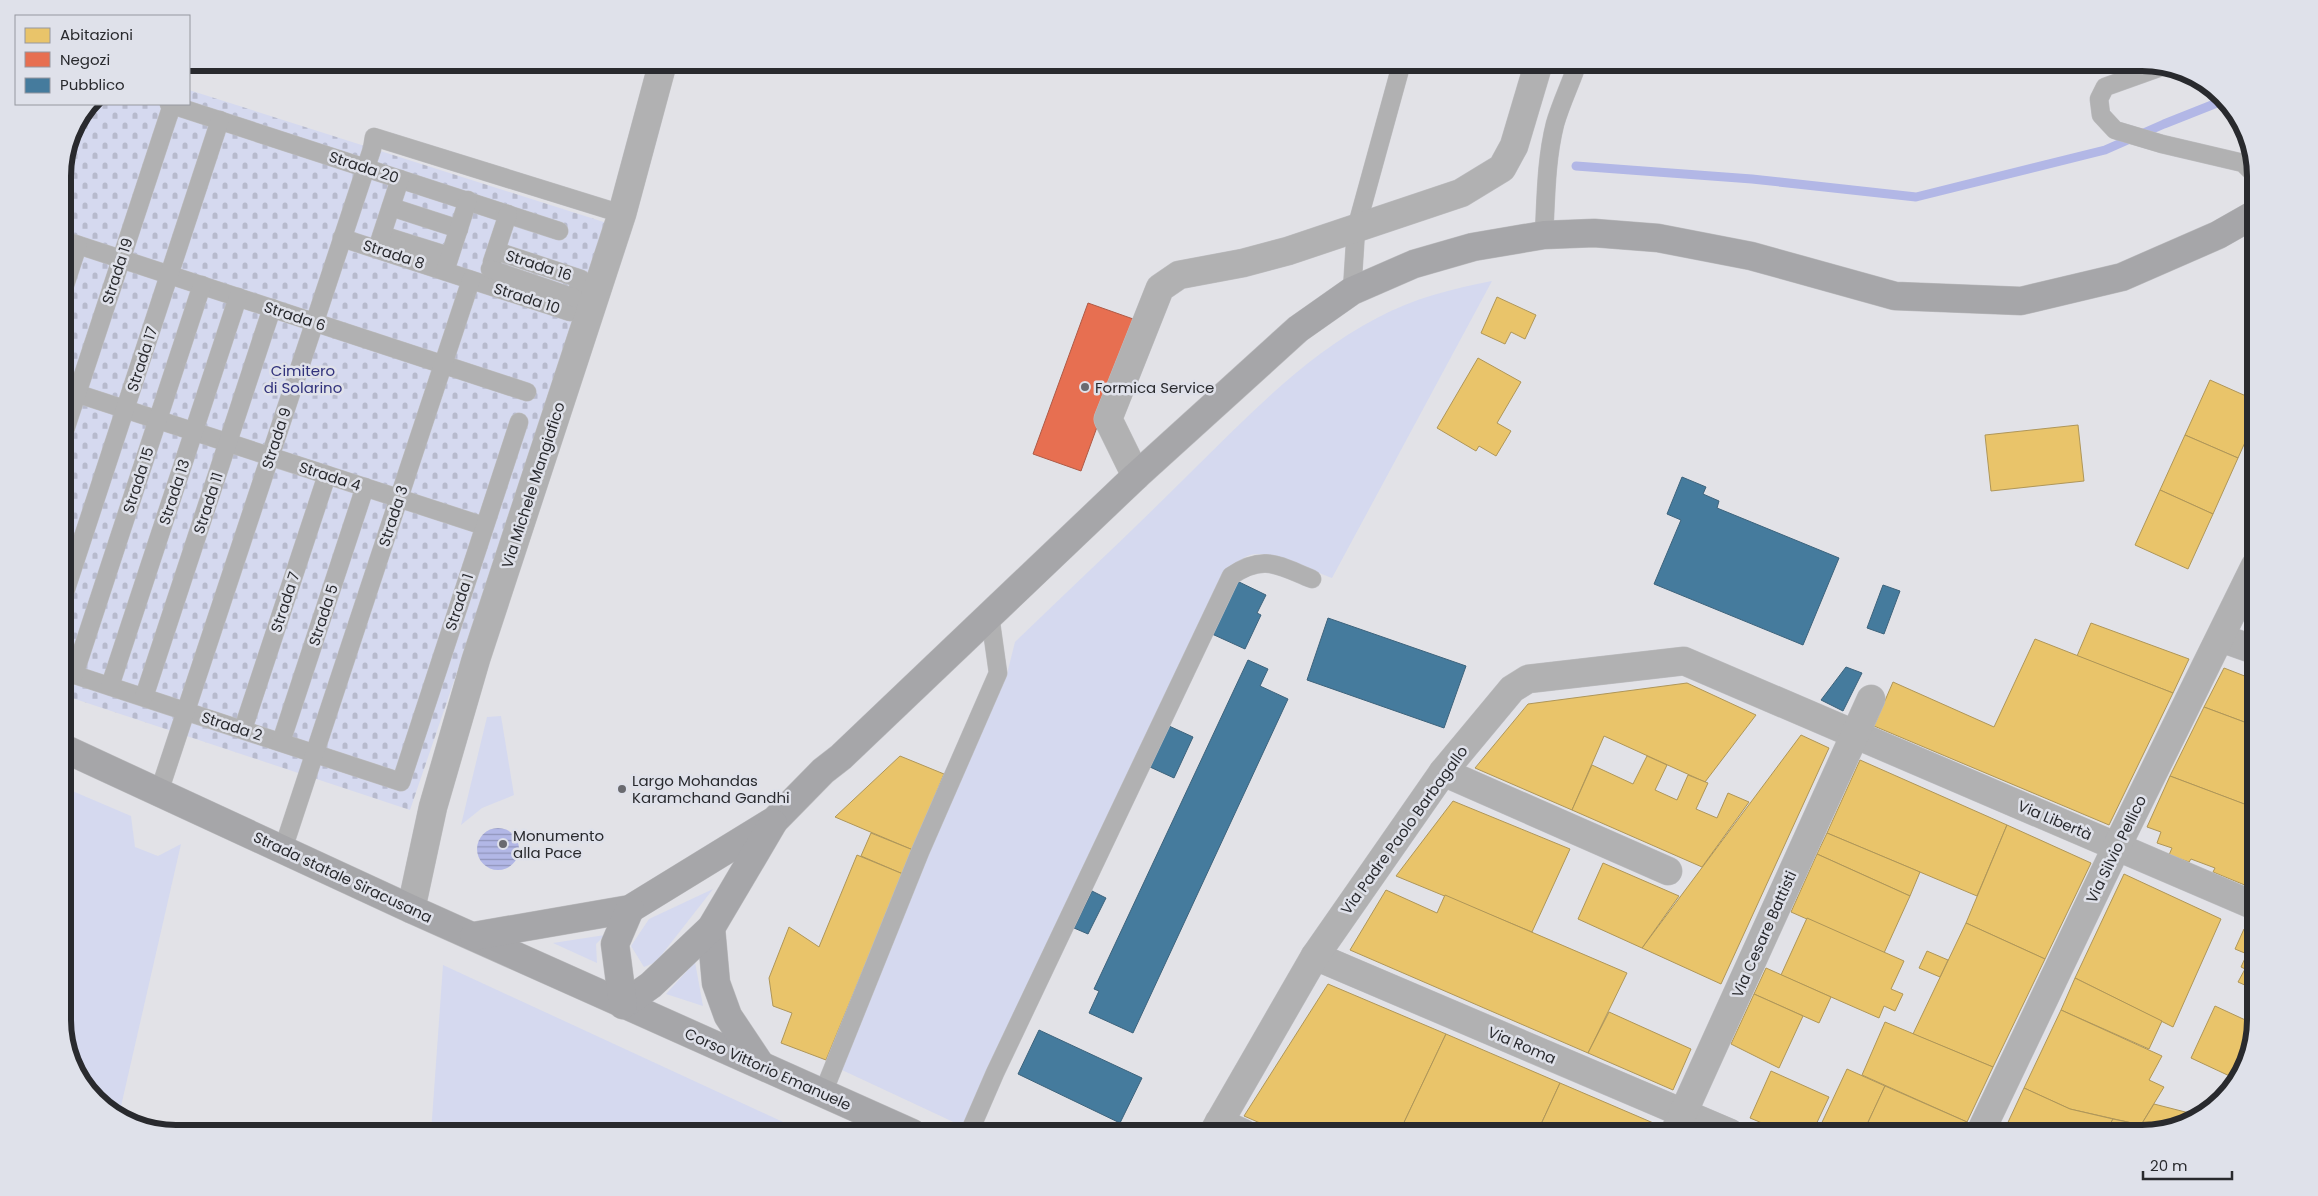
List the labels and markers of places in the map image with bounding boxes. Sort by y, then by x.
place label: Formica Service [1095,377,1214,398]
marker: Formica Service [1079,381,1091,393]
place label: Largo Mohandas Karamchand Gandhi [632,770,790,808]
marker: Largo Mohandas Karamchand Gandhi [616,783,628,795]
place label: Monumento alla Pace [513,825,604,863]
marker: Monumento alla Pace [497,838,509,850]

